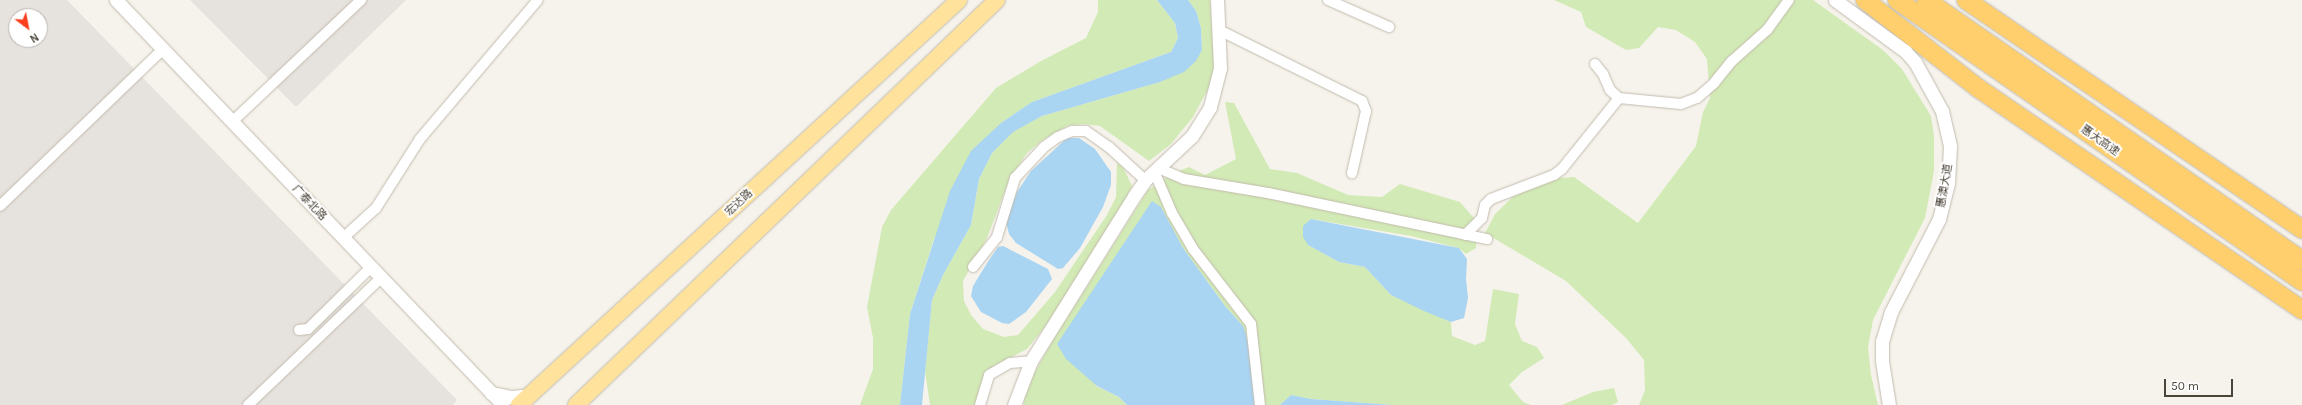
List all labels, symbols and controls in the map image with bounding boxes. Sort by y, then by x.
north arrow [8,8,48,48]
text: N [27,30,41,45]
street label: 惠大高速 [2078,123,2122,159]
street label: 惠澳大道 [1935,163,1955,209]
street label: 广泰北路 [289,183,329,223]
street label: 宏达路 [722,187,756,219]
scale bar [2166,371,2235,397]
text: 50 m [2171,379,2199,393]

